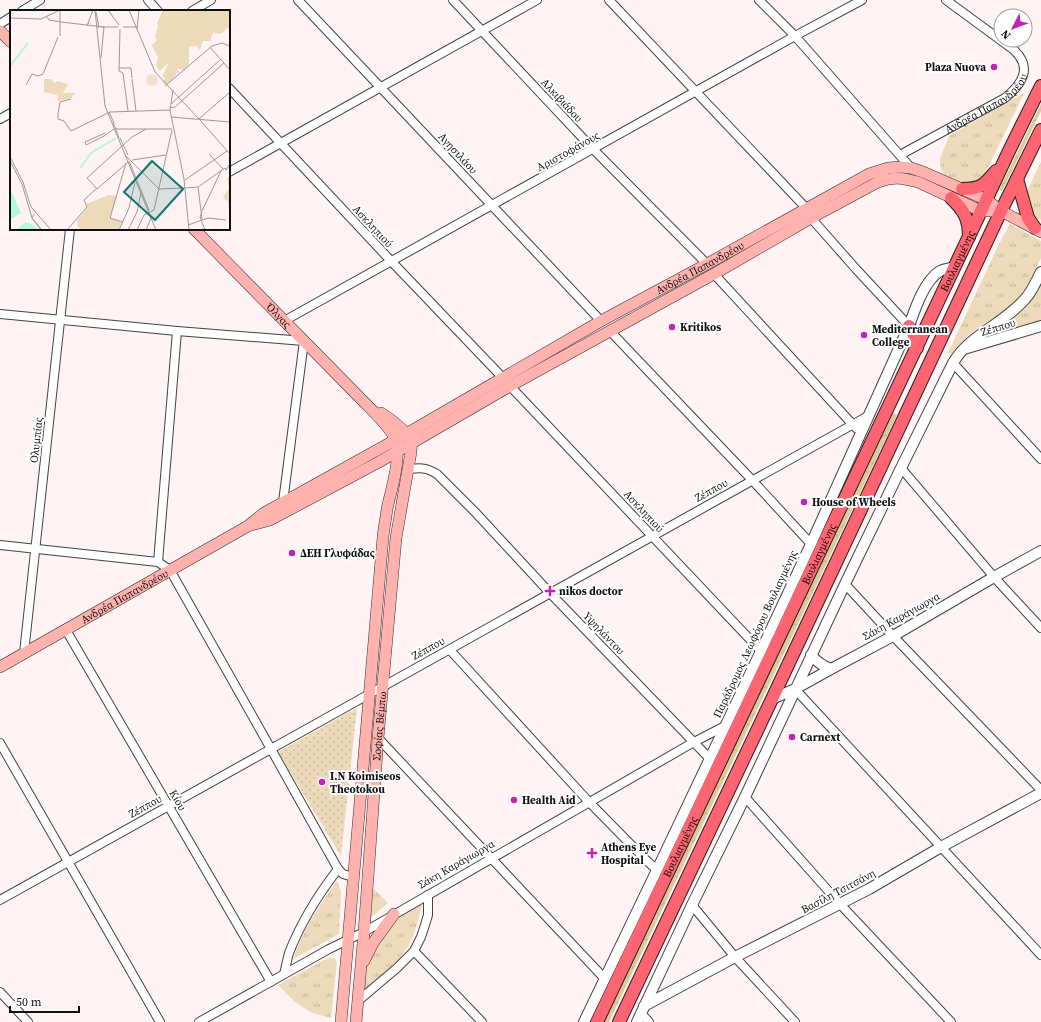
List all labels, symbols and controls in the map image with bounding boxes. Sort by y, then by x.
north arrow [993,8,1033,48]
inset map [10,10,230,230]
text: N [998,26,1014,42]
place label: Plaza Nuova [925,60,986,75]
marker: Plaza Nuova [989,62,999,72]
street label: Ανδρέα Παπανδρέου [942,71,1031,137]
street label: Αλκιβιάδου [537,75,586,126]
street label: Αριστοφάνους [534,128,602,175]
street label: Αγησιλάου [435,130,481,177]
street label: Ασκληπιού [349,202,396,251]
street label: Βουλιαγμένης [937,228,979,294]
street label: Ανδρέα Παπανδρέου [653,238,747,298]
street label: Όλγας [262,299,294,332]
street label: Ζέππου [979,315,1018,340]
place label: Kritikos [680,320,721,335]
marker: Kritikos [667,322,677,332]
place label: Mediterranean College [872,322,948,350]
marker: Mediterranean College [859,330,869,340]
street label: Ολυμπίας [27,416,46,464]
street label: Ζέππου [692,475,731,506]
street label: Ασκληπιού [620,487,667,536]
place label: House of Wheels [812,495,896,510]
marker: House of Wheels [799,497,809,507]
street label: Βουλιαγμένης [798,521,840,587]
place label: ΔΕΗ Γλυφάδας [300,546,375,561]
marker: ΔΕΗ Γλυφάδας [287,548,297,558]
street label: Παράδρομος Λεωφόρου Βουλιαγμένης [710,548,801,721]
street label: Ανδρέα Παπανδρέου [78,566,171,628]
place label: nikos doctor [559,584,624,599]
marker: nikos doctor [544,585,556,597]
street label: Σάκη Καράγιωργα [860,589,943,644]
street label: Υψηλάντου [579,609,628,658]
street label: Ζέππου [409,633,448,664]
street label: Σοφίας Βέμπω [369,691,390,761]
place label: Carnext [800,730,841,745]
marker: Carnext [787,732,797,742]
place label: I.N Koimiseos Theotokou [330,769,400,797]
marker: I.N Koimiseos Theotokou [317,777,327,787]
street label: Κίου [166,787,190,814]
street label: Ζέππου [126,791,165,822]
place label: Health Aid [522,793,576,808]
marker: Health Aid [509,795,519,805]
street label: Βουλιαγμένης [660,814,701,880]
street label: Σάκη Καράγιωργα [415,836,497,892]
place label: Athens Eye Hospital [601,840,657,868]
marker: Athens Eye Hospital [586,847,598,859]
street label: Βασίλη Τσιτσάνη [799,866,878,917]
scale bar [10,988,79,1014]
text: 50 m [16,994,42,1010]

